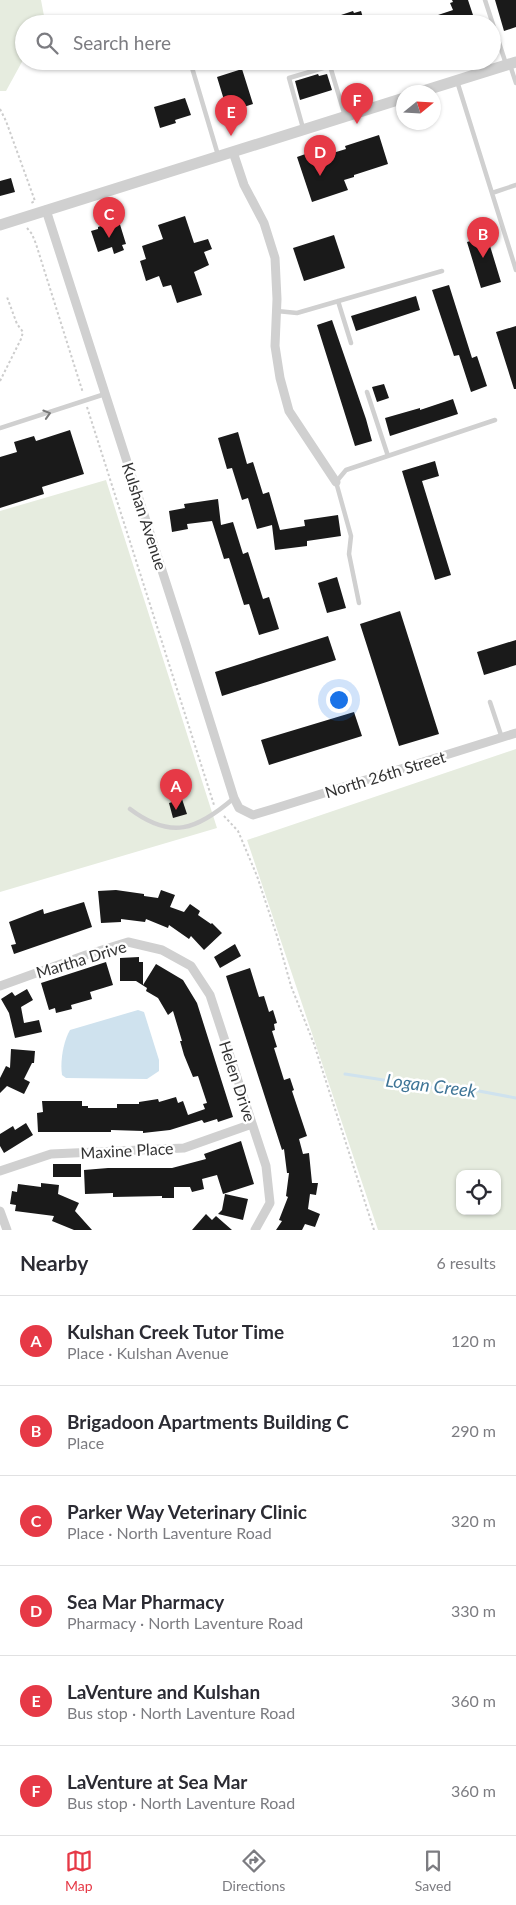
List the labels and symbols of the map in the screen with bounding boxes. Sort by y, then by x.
pin: F [341,83,373,124]
north arrow [396,85,441,130]
pin: E [215,95,247,136]
pin: D [304,135,336,176]
pin: C [93,197,125,238]
pin: B [467,217,499,258]
one-way arrow [42,410,50,420]
street label: Kulshan Avenue [119,460,171,572]
your location [326,687,352,713]
street label: North 26th Street [322,747,448,801]
pin: A [160,769,192,810]
street label: Martha Drive [34,936,128,982]
street label: Helen Drive [216,1038,260,1124]
water label: Logan Creek [384,1069,478,1102]
street label: Maxine Place [80,1138,174,1162]

